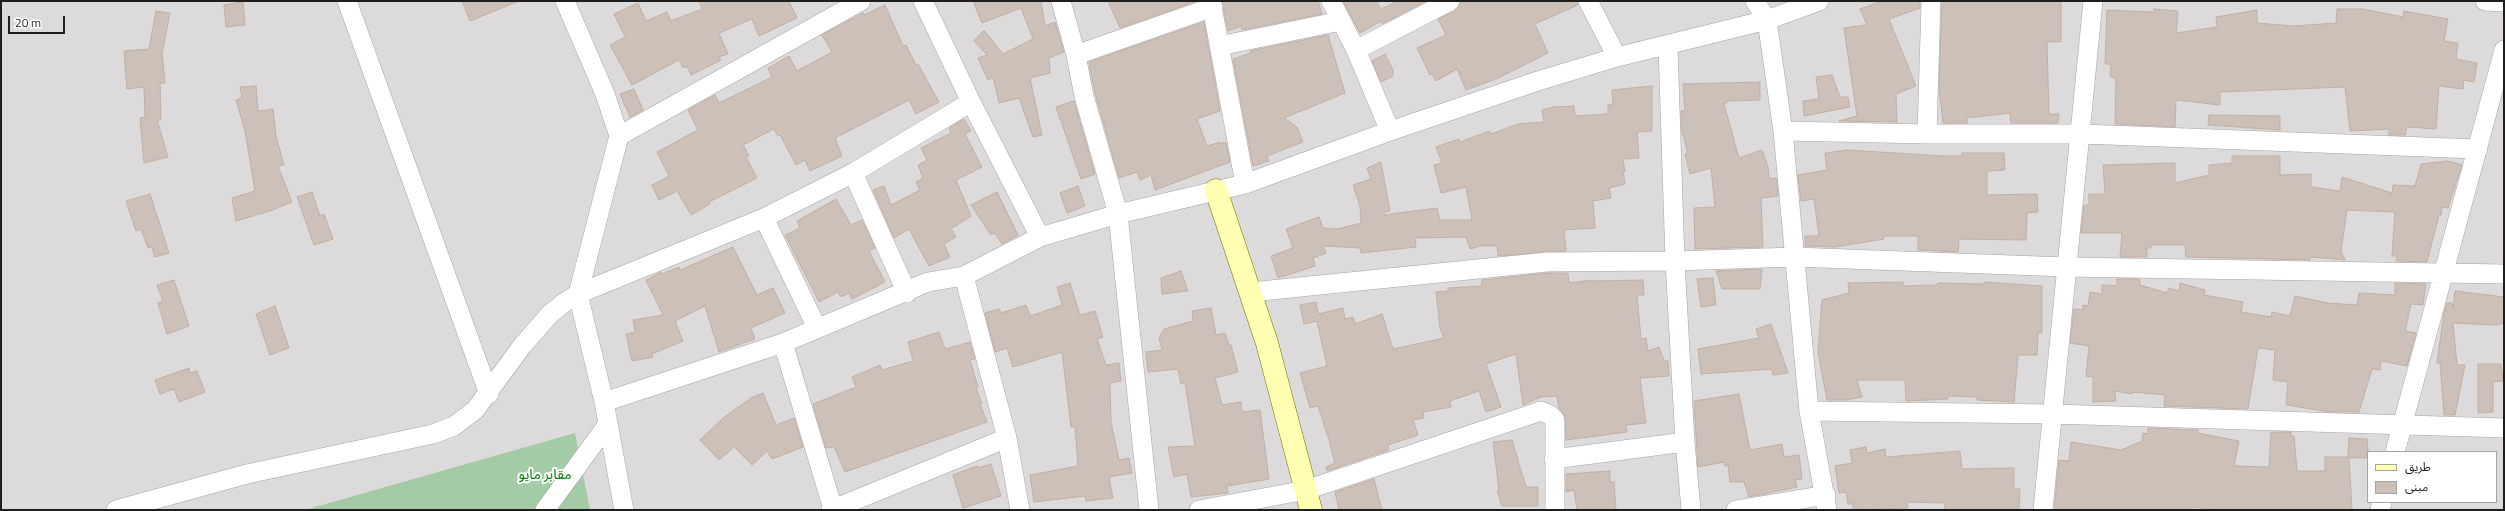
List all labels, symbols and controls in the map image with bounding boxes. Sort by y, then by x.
scale bar [10,8,67,34]
text: 20 m [15,13,41,32]
legend [2367,451,2497,503]
text: طريق [2405,457,2431,476]
park label: مقابر مايو [519,468,571,484]
text: مبنى [2405,477,2428,496]

